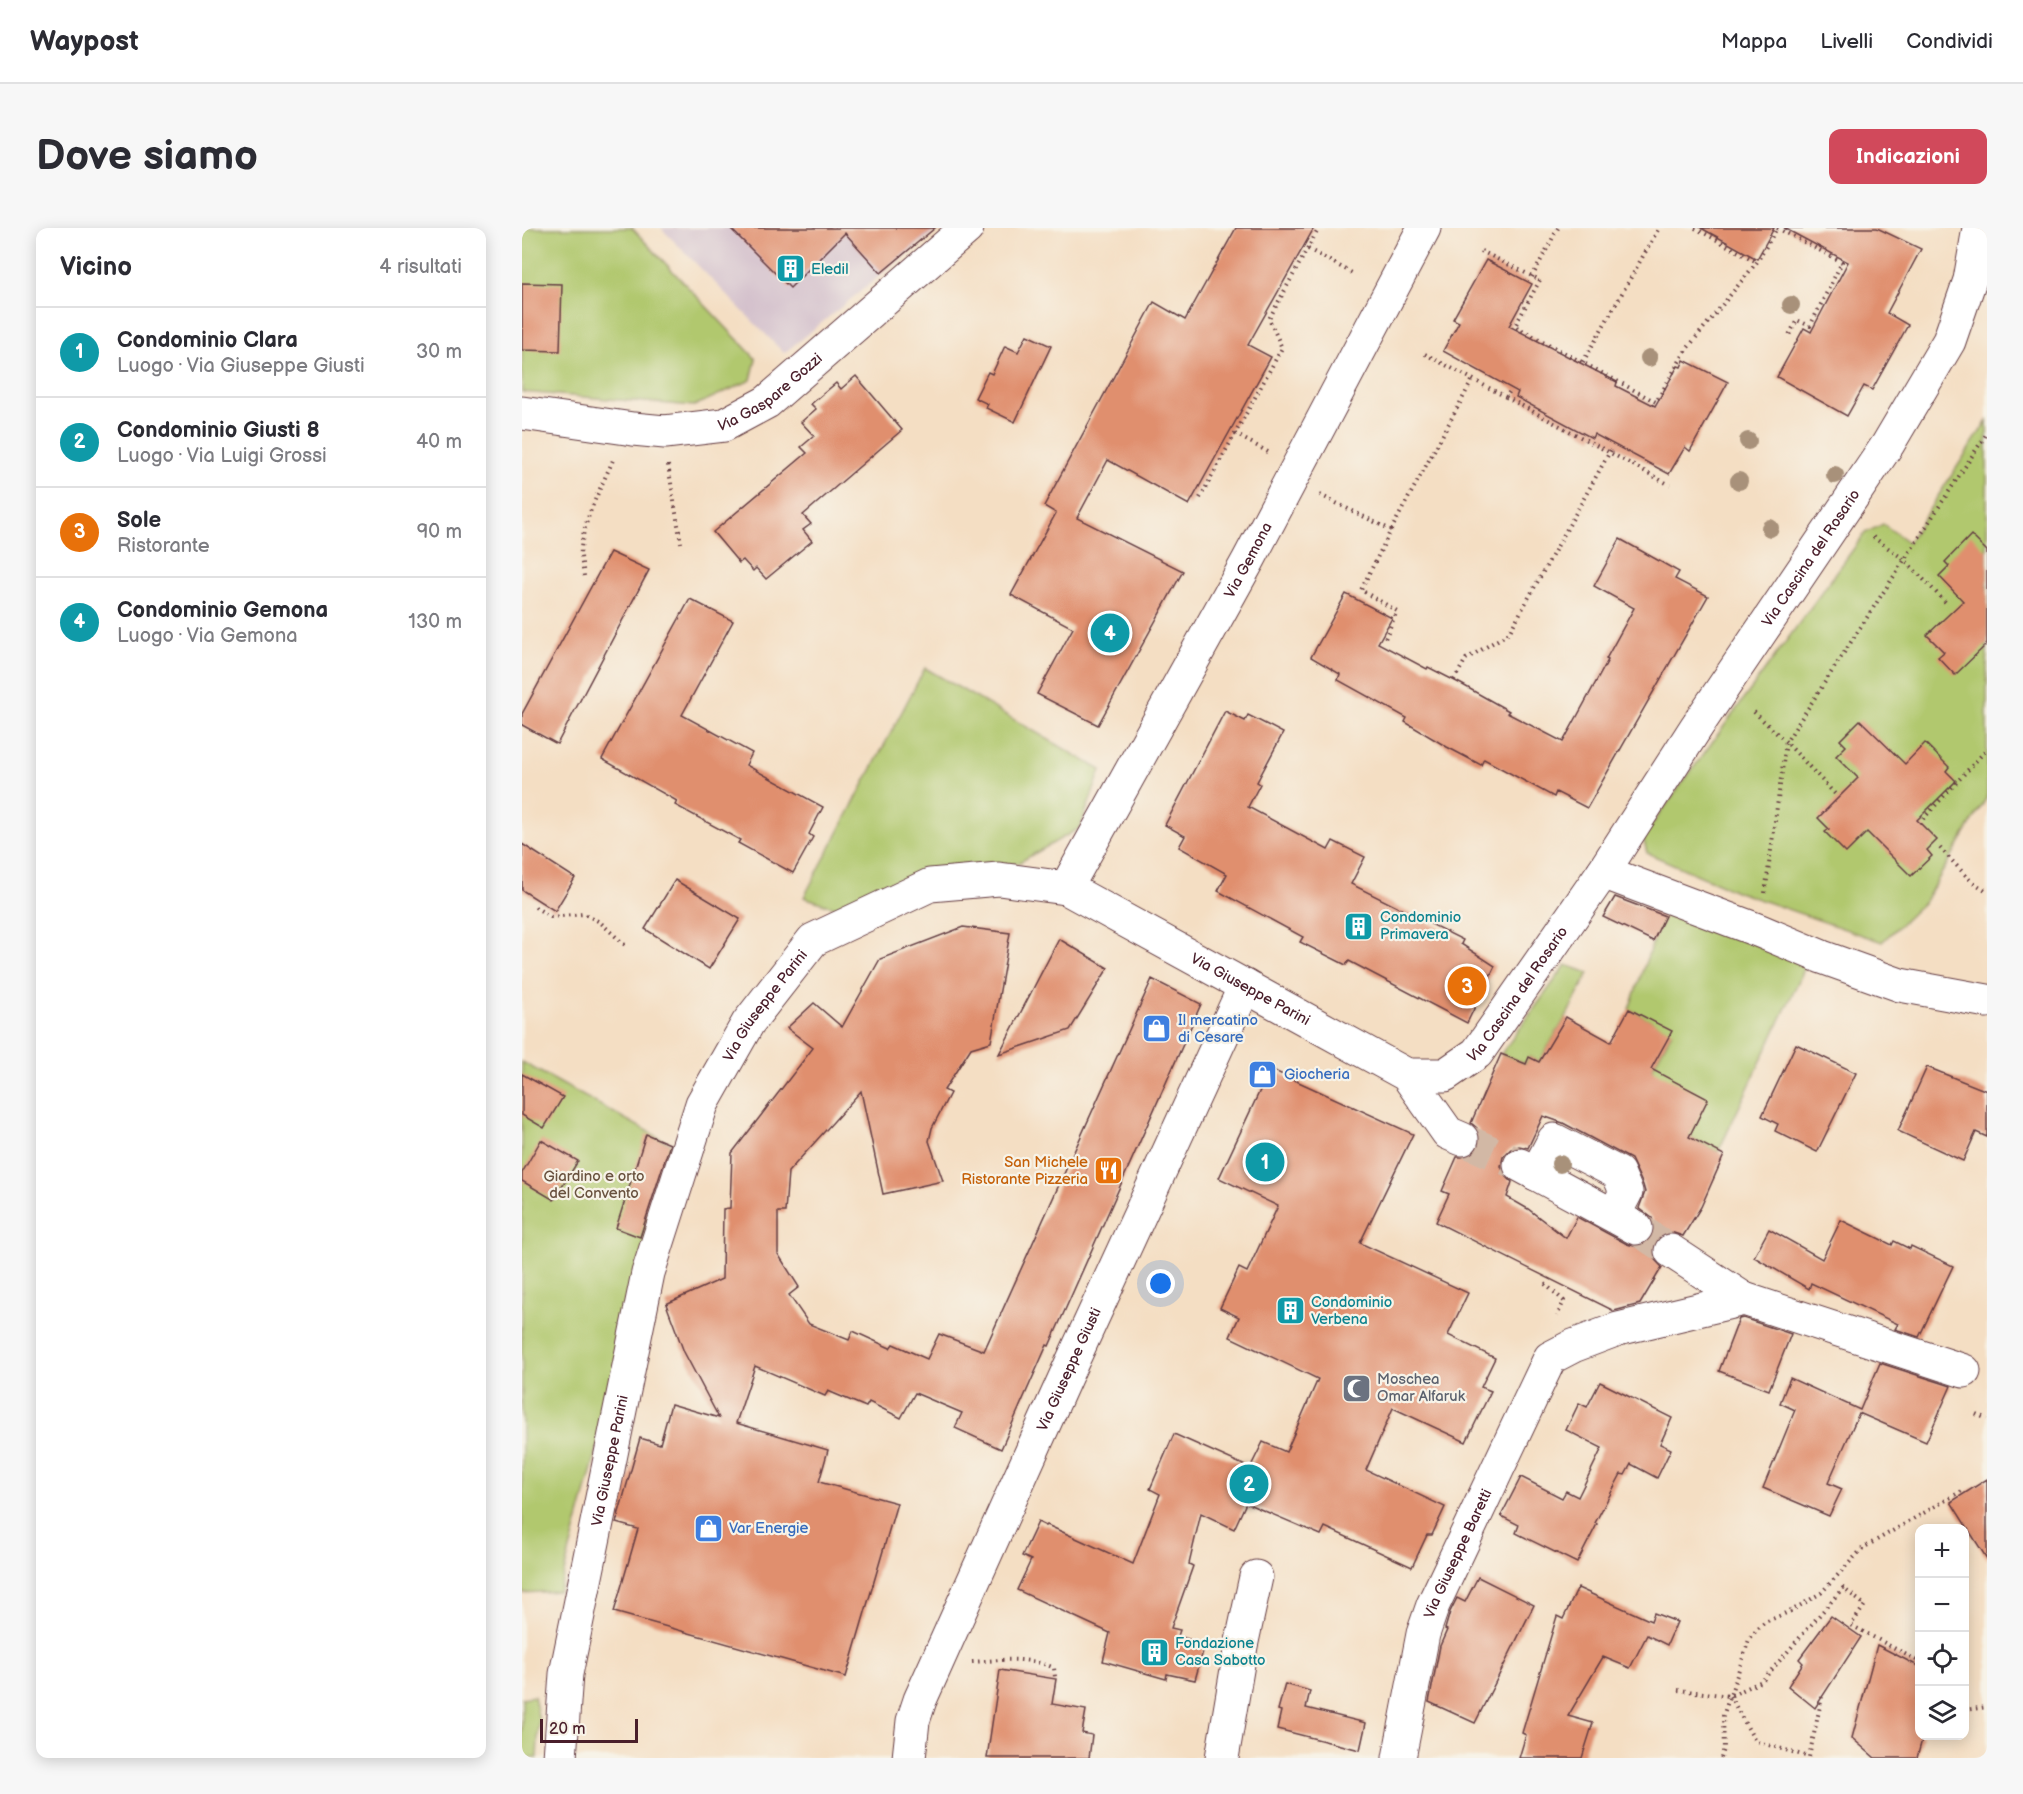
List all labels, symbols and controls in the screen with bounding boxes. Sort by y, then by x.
text: Waypost [30,25,139,58]
text: Mappa [1721,29,1787,54]
text: Livelli [1820,29,1873,54]
text: Condividi [1906,29,1993,54]
button: Indicazioni [1829,129,1987,184]
text: Dove siamo [36,131,258,182]
text: Vicino [60,252,132,283]
building icon: Eledil [774,253,806,285]
text: 4 risultati [379,255,462,279]
place label: Eledil [811,260,848,279]
text: Condominio Clara [117,327,298,354]
text: 1 [75,340,84,364]
text: 30 m [416,340,462,364]
street label: Via Gaspare Gozzi [717,349,826,435]
text: Luogo · Via Giuseppe Giusti [117,354,365,378]
text: Condominio Giusti 8 [117,417,320,444]
text: 2 [74,430,85,454]
text: 40 m [416,430,462,454]
text: Luogo · Via Luigi Grossi [117,444,327,468]
street label: Via Cascina del Rosario [1758,486,1864,630]
text: Sole [117,507,161,534]
street label: Via Gemona [1220,519,1276,601]
text: 3 [74,520,85,544]
text: 90 m [417,520,462,544]
text: Ristorante [117,534,210,558]
text: Condominio Gemona [117,597,328,624]
text: 4 [74,610,85,634]
text: 130 m [408,610,462,634]
pin: 4 [1090,610,1130,656]
text: Luogo · Via Gemona [117,624,298,648]
place label: Condominio Primavera [1380,908,1461,944]
building icon: Condominio Primavera [1343,910,1375,942]
street label: Via Cascina del Rosario [1463,923,1572,1066]
street label: Via Giuseppe Parini [719,946,811,1065]
street label: Via Giuseppe Parini [1187,949,1314,1030]
pin: 3 [1448,964,1486,1008]
place label: Il mercatino di Cesare [1178,1011,1258,1047]
shop icon: Il mercatino di Cesare [1141,1013,1173,1045]
shop icon: Giocheria [1247,1058,1279,1090]
place label: Giocheria [1284,1065,1350,1084]
pin: 1 [1246,1140,1284,1184]
place label: San Michele Ristorante Pizzeria [961,1153,1088,1189]
restaurant icon: San Michele Ristorante Pizzeria [1093,1155,1125,1187]
park label: Giardino e orto del Convento [543,1167,645,1203]
your location [1146,1269,1175,1298]
place label: Condominio Verbena [1311,1293,1392,1329]
building icon: Condominio Verbena [1274,1295,1306,1327]
street label: Via Giuseppe Giusti [1033,1304,1105,1434]
place label: Moschea Omar Alfaruk [1377,1370,1466,1406]
mosque icon: Moschea Omar Alfaruk [1340,1372,1372,1404]
street label: Via Giuseppe Parini [587,1393,632,1528]
pin: 2 [1230,1462,1268,1506]
street label: Via Giuseppe Baretti [1420,1486,1496,1621]
shop icon: Var Energie [692,1512,724,1544]
place label: Var Energie [729,1519,809,1538]
map controls [1915,1524,1969,1740]
button: + [1915,1524,1969,1578]
button: − [1915,1578,1969,1632]
button: locate [1915,1632,1969,1686]
place label: Fondazione Casa Sabotto [1175,1634,1265,1670]
building icon: Fondazione Casa Sabotto [1138,1636,1170,1668]
button: layers [1915,1686,1969,1740]
scale bar [540,1716,638,1744]
text: 20 m [549,1720,585,1739]

